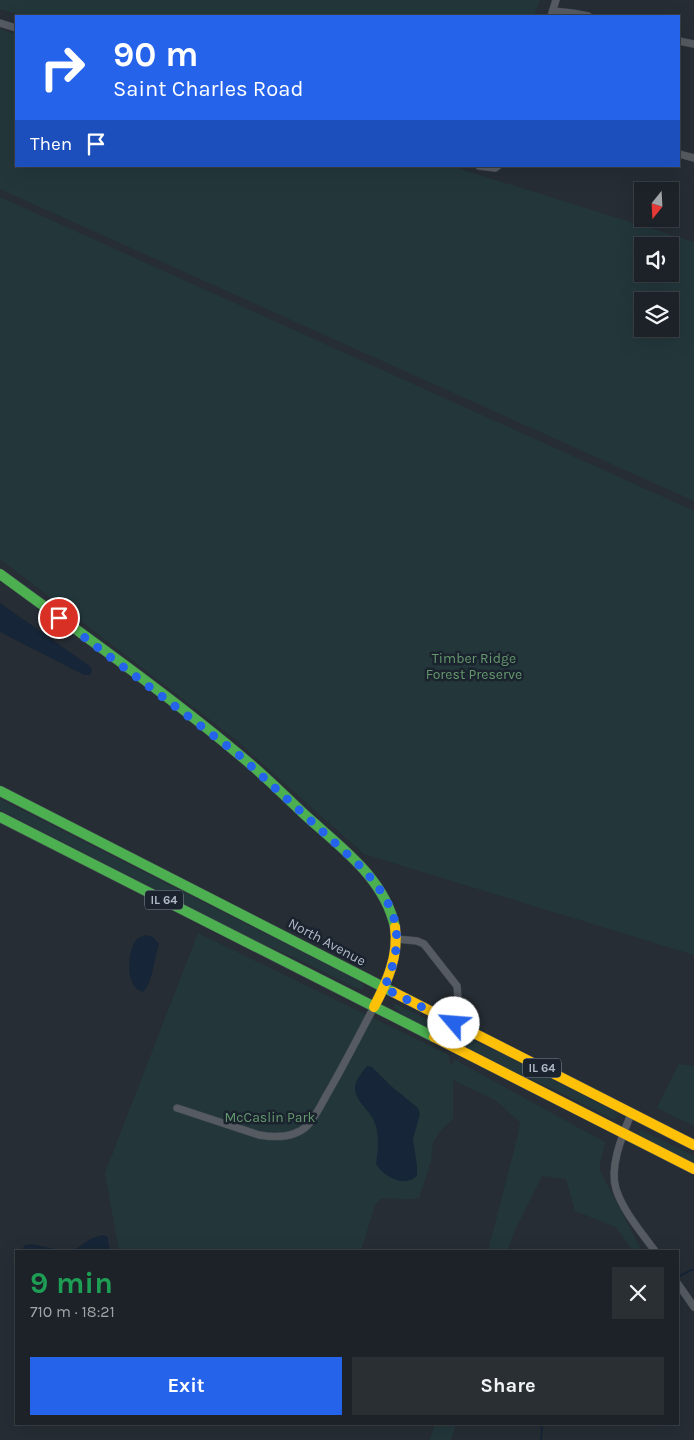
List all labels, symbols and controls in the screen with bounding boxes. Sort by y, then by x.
text: 90 m [113,34,199,75]
icon: right [30,35,95,100]
text: Saint Charles Road [113,76,303,102]
icon: arrive [82,130,110,158]
text: Then [30,133,72,155]
north arrow [634,182,679,228]
map controls [634,182,679,337]
button: sound [634,237,679,282]
button: layers [634,292,679,337]
pin [38,597,80,639]
icon: arrive [45,604,73,632]
park label: Timber Ridge Forest Preserve [426,650,522,683]
road number: IL 64 [145,890,183,910]
street label: North Avenue [285,914,369,970]
position arrow [427,996,479,1048]
road number: IL 64 [523,1058,561,1078]
park label: McCaslin Park [225,1109,316,1126]
text: 9 min [30,1265,113,1301]
button: close [612,1267,664,1319]
text: 710 m · 18:21 [30,1302,115,1321]
button: Exit [30,1357,342,1415]
button: Share [352,1357,664,1415]

